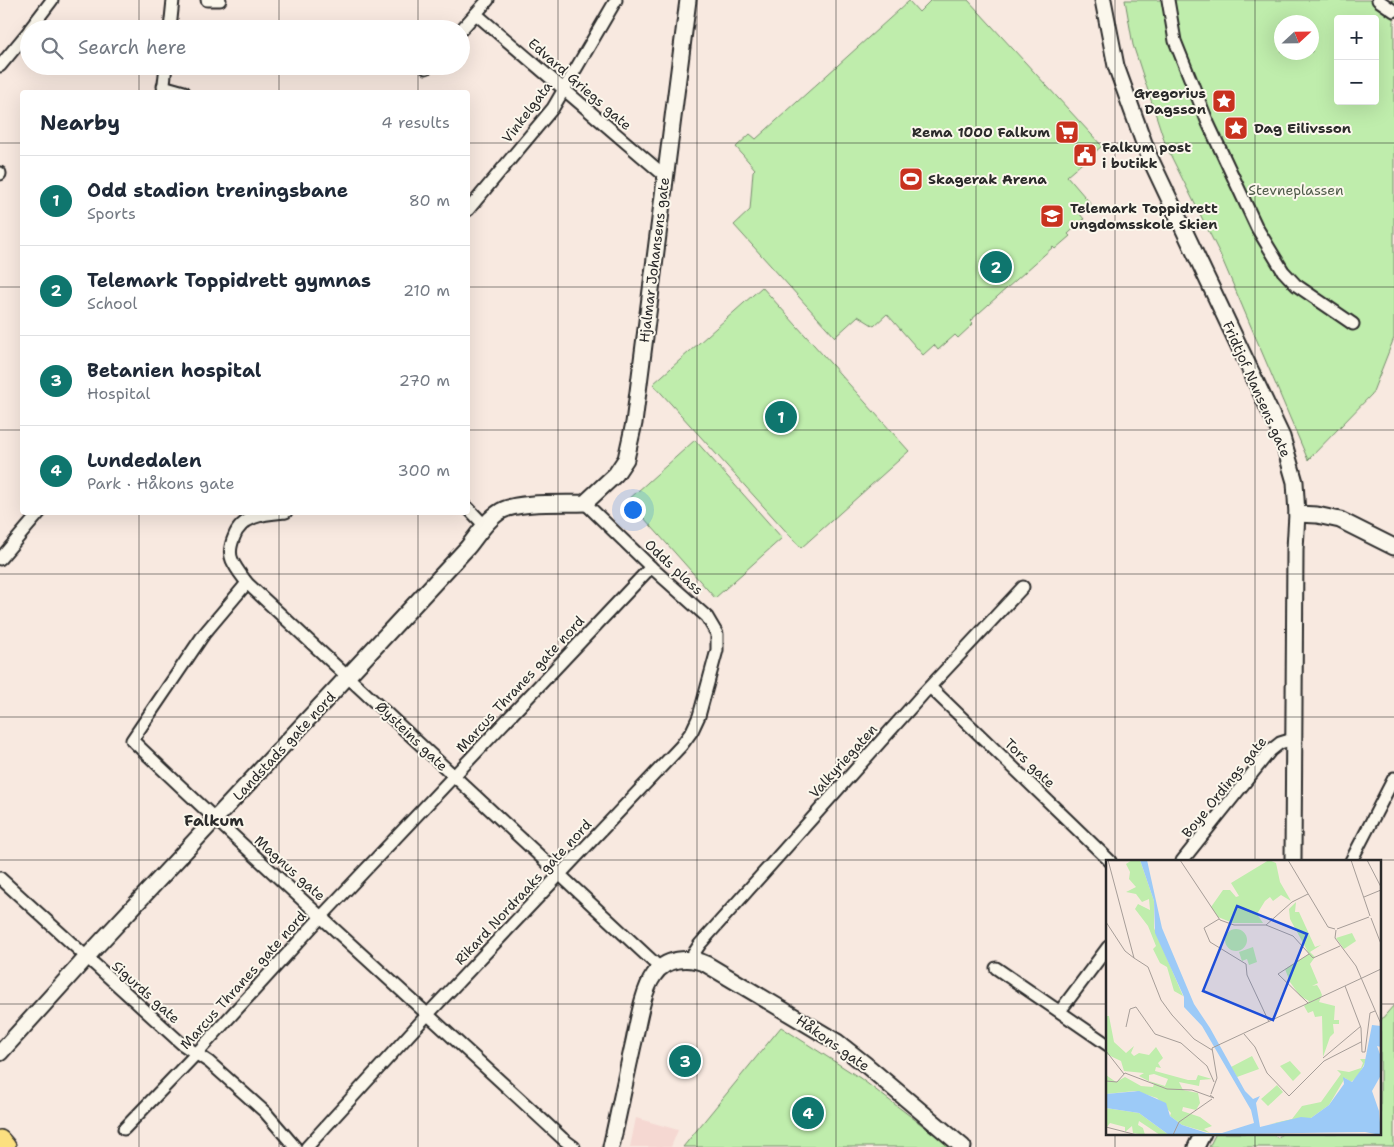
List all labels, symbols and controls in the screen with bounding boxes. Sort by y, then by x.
north arrow [1274,15,1319,60]
map controls [1334,15,1379,105]
button: + [1334,15,1379,60]
search box [20,20,470,75]
icon: search [38,34,66,62]
street label: Edvard Griegs gate [524,34,636,134]
text: Search here [78,35,187,60]
button: − [1334,60,1379,105]
street label: Vinkelgata [498,77,556,146]
place label: Gregorius Dagsson [1134,84,1206,118]
place icon: Gregorius Dagsson [1211,88,1237,114]
text: Nearby [40,109,120,137]
text: 4 results [381,112,450,133]
place icon: Dag Eilivsson [1223,115,1249,141]
supermarket icon: Rema 1000 Falkum [1054,119,1080,145]
place label: Dag Eilivsson [1254,119,1351,137]
place label: Rema 1000 Falkum [912,123,1050,141]
place label: Falkum post i butikk [1102,138,1191,172]
public building icon: Falkum post i butikk [1072,142,1098,168]
sports icon: Skagerak Arena [898,166,924,192]
place label: Skagerak Arena [928,170,1047,188]
street label: Hjalmar Johansens gate [635,176,673,344]
text: Odd stadion treningsbane [87,178,348,203]
park label: Stevneplassen [1248,181,1344,199]
text: 1 [52,190,60,211]
text: 80 m [409,190,450,211]
place label: Telemark Toppidrett ungdomsskole Skien [1070,199,1218,233]
text: Sports [87,203,136,224]
school or university icon: Telemark Toppidrett ungdomsskole Skien [1039,203,1065,229]
pin: 2 [980,248,1012,286]
text: Telemark Toppidrett gymnas [87,268,371,293]
text: 2 [50,280,62,301]
text: 210 m [403,280,450,301]
text: School [87,293,137,314]
street label: Fridtjof Nansens gate [1219,318,1295,460]
text: Betanien hospital [87,358,261,383]
text: 3 [50,370,62,391]
text: 270 m [399,370,450,391]
text: Hospital [87,383,150,404]
pin: 1 [765,398,797,436]
text: Lundedalen [87,448,202,473]
text: 4 [50,460,62,481]
text: 300 m [398,460,450,481]
text: Park · Håkons gate [87,473,235,494]
your location [620,497,646,523]
street label: Odds plass [641,535,707,599]
street label: Marcus Thranes gate nord [452,612,588,756]
street label: Landstads gate nord [229,688,339,804]
street label: Øysteins gate [372,697,452,775]
street label: Valkyriegaten [805,720,881,802]
street label: Boye Ordings gate [1178,733,1270,841]
street label: Tors gate [1001,734,1059,792]
district label: Falkum [184,810,244,831]
street label: Rikard Nordraaks gate nord [451,815,595,969]
street label: Magnus gate [251,831,329,905]
inset map [1106,860,1382,1134]
street label: Marcus Thranes gate nord [176,907,310,1053]
street label: Sigurds gate [108,957,184,1027]
street label: Håkons gate [793,1011,873,1075]
pin: 3 [669,1042,701,1080]
pin: 4 [792,1094,824,1132]

